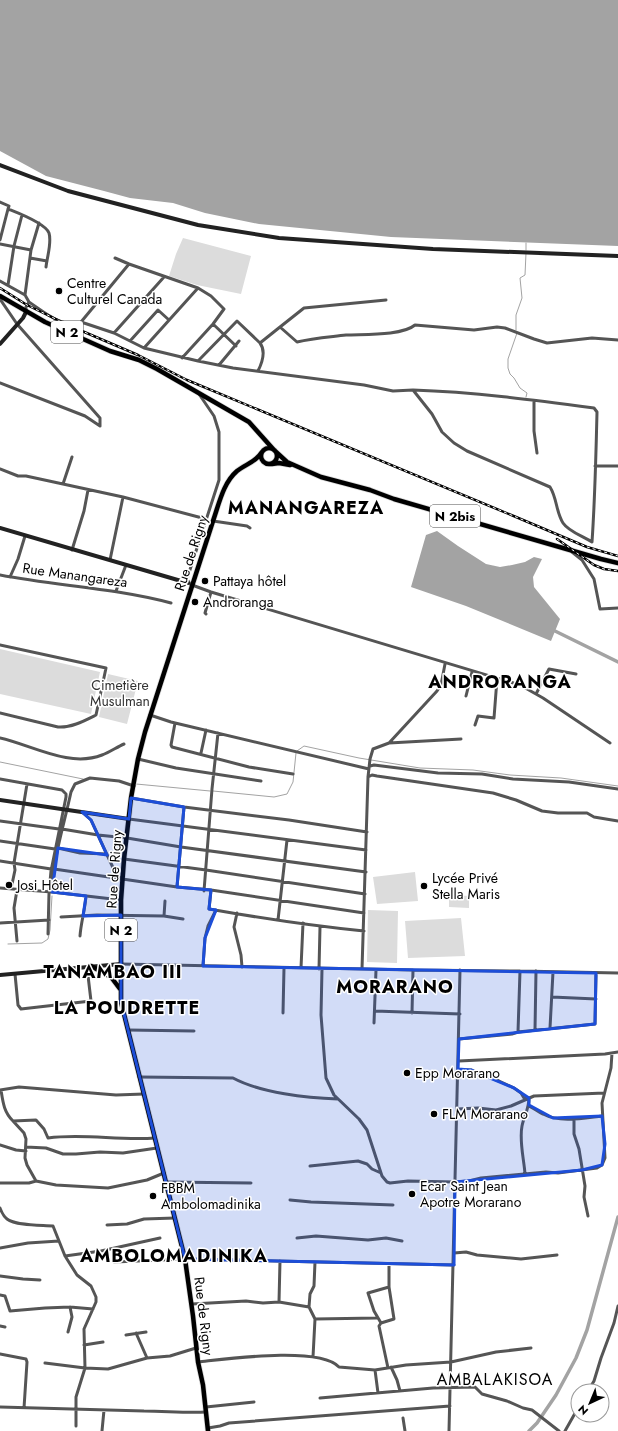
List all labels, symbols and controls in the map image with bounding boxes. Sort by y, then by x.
place label: Centre Culturel Canada [67,273,162,309]
marker: Centre Culturel Canada [54,286,64,296]
road number: N 2 [51,321,83,343]
district label: MANANGAREZA [228,495,384,521]
road number: N 2bis [430,505,480,527]
street label: Rue de Rigny [169,512,213,594]
street label: Rue Manangareza [21,558,129,592]
place label: Pattaya hôtel [213,571,286,591]
marker: Pattaya hôtel [200,576,210,586]
place label: Androranga [203,592,273,612]
marker: Androranga [190,597,200,607]
district label: ANDRORANGA [427,669,572,695]
park label: Cimetière Musulman [90,675,150,711]
street label: Rue de Rigny [101,828,127,909]
place label: Lycée Privé Stella Maris [432,868,500,904]
place label: Josi Hôtel [15,875,73,895]
marker: Josi Hôtel [4,880,14,890]
marker: Lycée Privé Stella Maris [419,881,429,891]
road number: N 2 [105,919,137,941]
district label: TANAMBAO III [44,959,182,985]
district label: MORARANO [336,974,454,1000]
district label: LA POUDRETTE [54,995,200,1021]
place label: Epp Morarano [415,1063,500,1083]
marker: Epp Morarano [402,1068,412,1078]
place label: FLM Morarano [442,1104,528,1124]
marker: FLM Morarano [429,1109,439,1119]
place label: Ecar Saint Jean Apotre Morarano [420,1176,522,1212]
place label: FBBM Ambolomadinika [161,1178,261,1214]
marker: Ecar Saint Jean Apotre Morarano [407,1189,417,1199]
marker: FBBM Ambolomadinika [148,1191,158,1201]
district label: AMBOLOMADINIKA [79,1243,268,1269]
street label: Rue de Rigny [189,1276,219,1357]
district label: AMBALAKISOA [437,1368,553,1391]
north arrow [570,1383,610,1423]
text: N [574,1401,592,1419]

